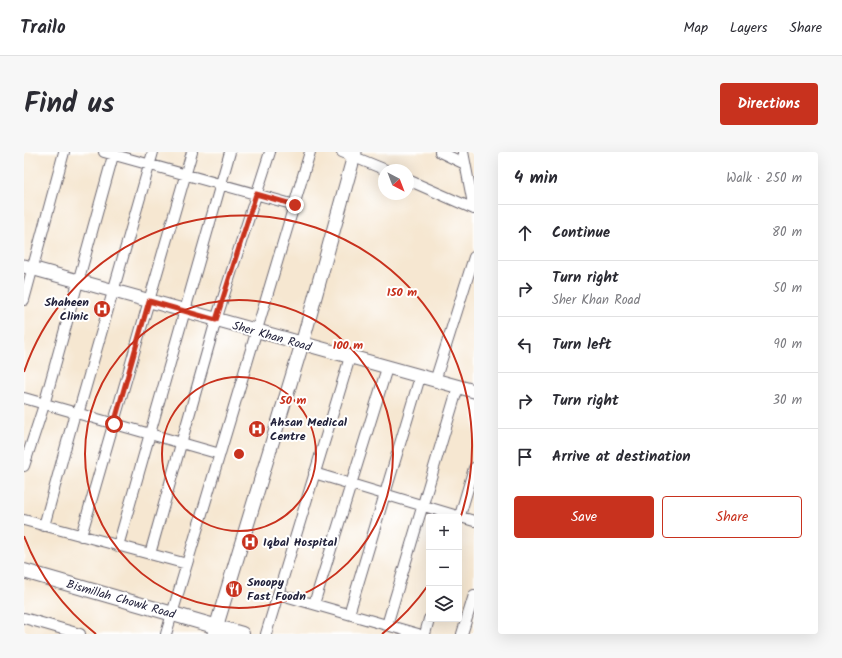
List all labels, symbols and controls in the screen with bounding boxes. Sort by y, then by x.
text: Trailo [20,13,66,43]
text: Map [684,17,708,39]
text: Layers [730,17,768,39]
text: Share [790,17,822,39]
text: Find us [24,82,115,127]
button: Directions [720,83,818,125]
north arrow [378,164,414,200]
text: 4 min [514,165,558,192]
text: Walk · 250 m [726,168,802,189]
route end [286,196,304,214]
text: Continue [552,221,610,245]
icon: ahead [514,222,536,244]
text: 80 m [772,222,802,243]
text: Turn right [552,266,619,290]
icon: right [514,278,536,300]
text: 50 m [773,278,802,299]
text: 150 m [387,283,417,302]
text: Sher Khan Road [552,290,640,311]
place label: Shaheen Clinic [44,293,89,326]
hospital icon: Shaheen Clinic [92,299,112,319]
street label: Sher Khan Road [230,316,315,357]
text: Turn left [552,333,612,357]
icon: left [514,334,536,356]
text: 90 m [774,334,802,355]
text: 100 m [333,336,363,355]
text: Turn right [552,389,619,413]
icon: right [514,390,536,412]
text: 30 m [773,390,802,411]
text: 50 m [279,391,307,410]
place label: Ahsan Medical Centre [270,413,348,446]
route start [105,415,123,433]
hospital icon: Ahsan Medical Centre [247,419,267,439]
text: Arrive at destination [552,445,691,469]
icon: arrive [514,446,536,468]
centre of rings [232,447,246,461]
button: Save [514,496,654,538]
button: Share [662,496,802,538]
map controls [426,514,462,622]
button: + [426,514,462,550]
hospital icon: Iqbal Hospital [240,532,260,552]
place label: Iqbal Hospital [263,533,338,552]
button: − [426,550,462,586]
place label: Snoopy Fast Foodn [247,573,306,606]
street label: Bismillah Chowk Road [64,575,178,624]
restaurant icon: Snoopy Fast Foodn [224,579,244,599]
button: layers [426,586,462,622]

